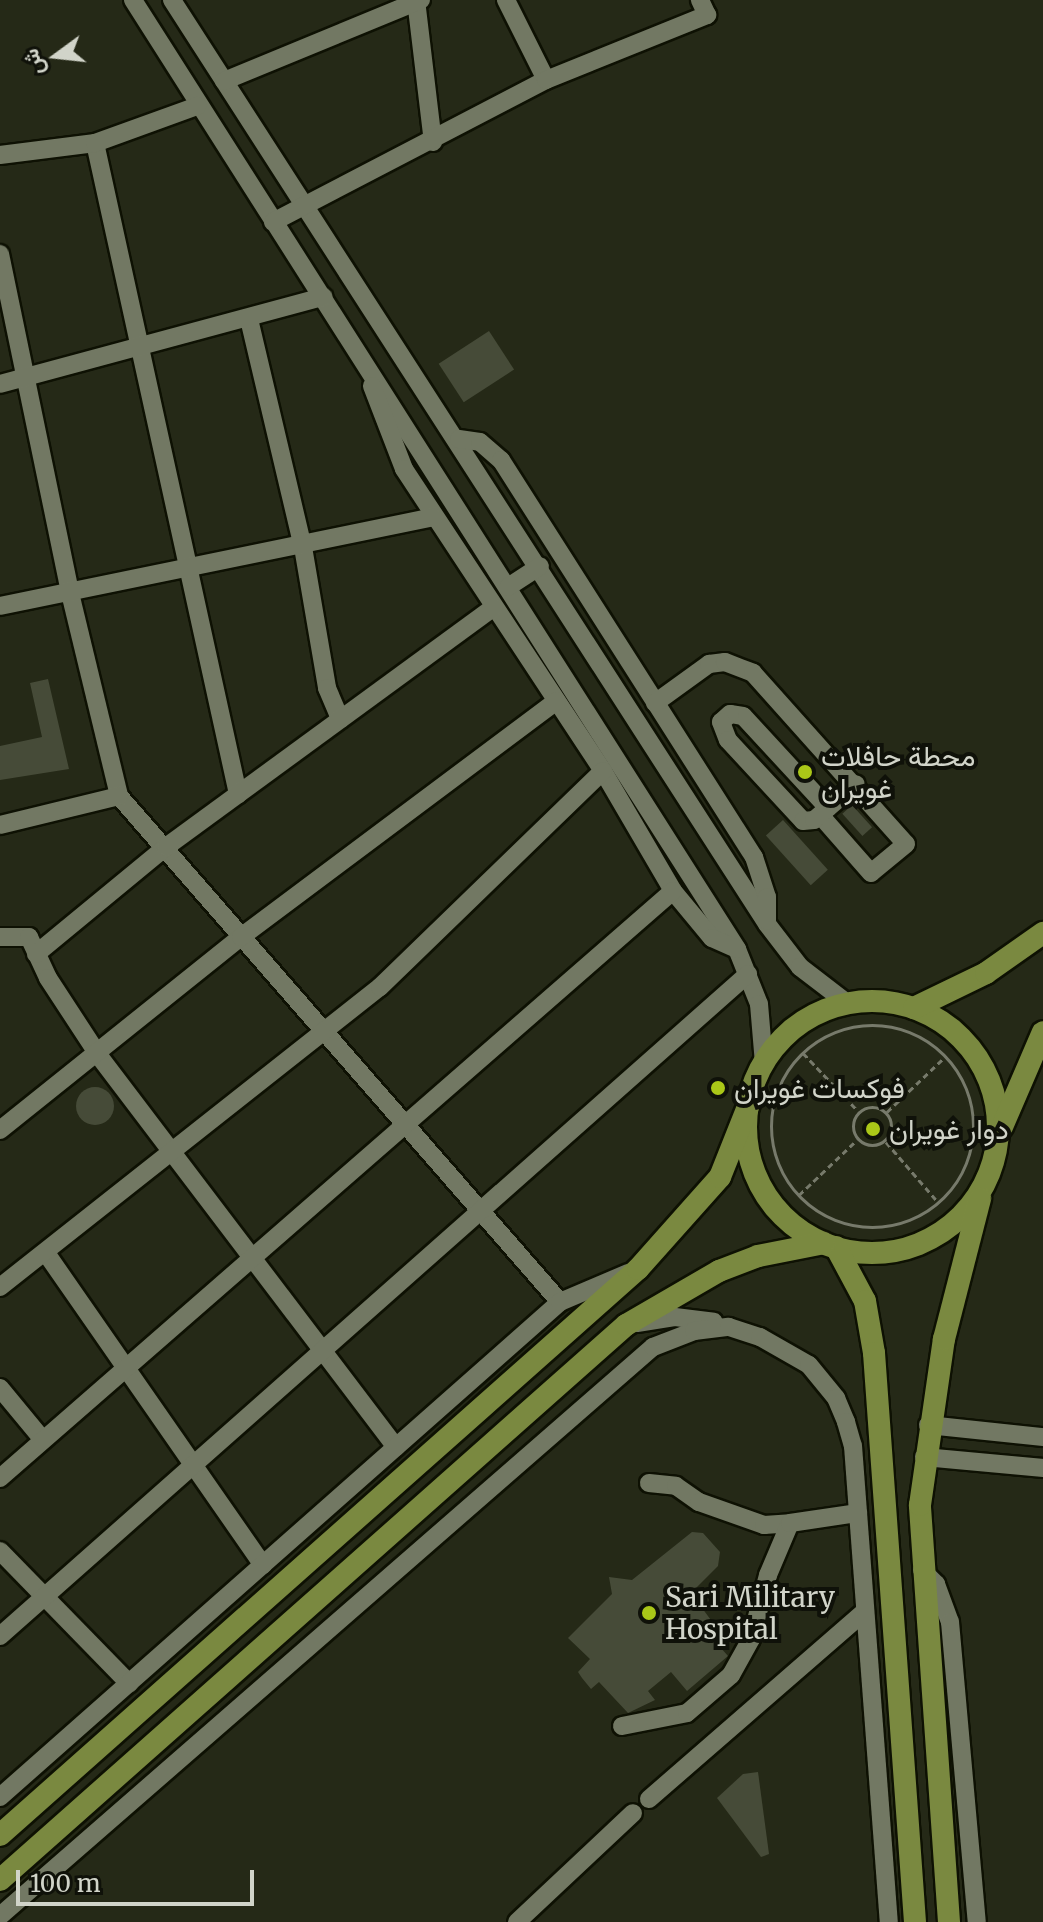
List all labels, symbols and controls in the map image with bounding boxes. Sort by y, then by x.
north arrow [16,16,96,96]
text: ش [16,46,50,79]
place label: محطة حافلات غويران [821,739,975,805]
marker: محطة حافلات غويران [796,763,814,781]
place label: فوكسات غويران [734,1071,905,1105]
marker: فوكسات غويران [709,1079,727,1097]
place label: دوار غويران [889,1112,1009,1146]
marker: دوار غويران [864,1120,882,1138]
place label: Sari Military Hospital [665,1580,835,1646]
marker: Sari Military Hospital [640,1604,658,1622]
scale bar [20,1854,258,1904]
text: 100 m [30,1868,100,1899]

